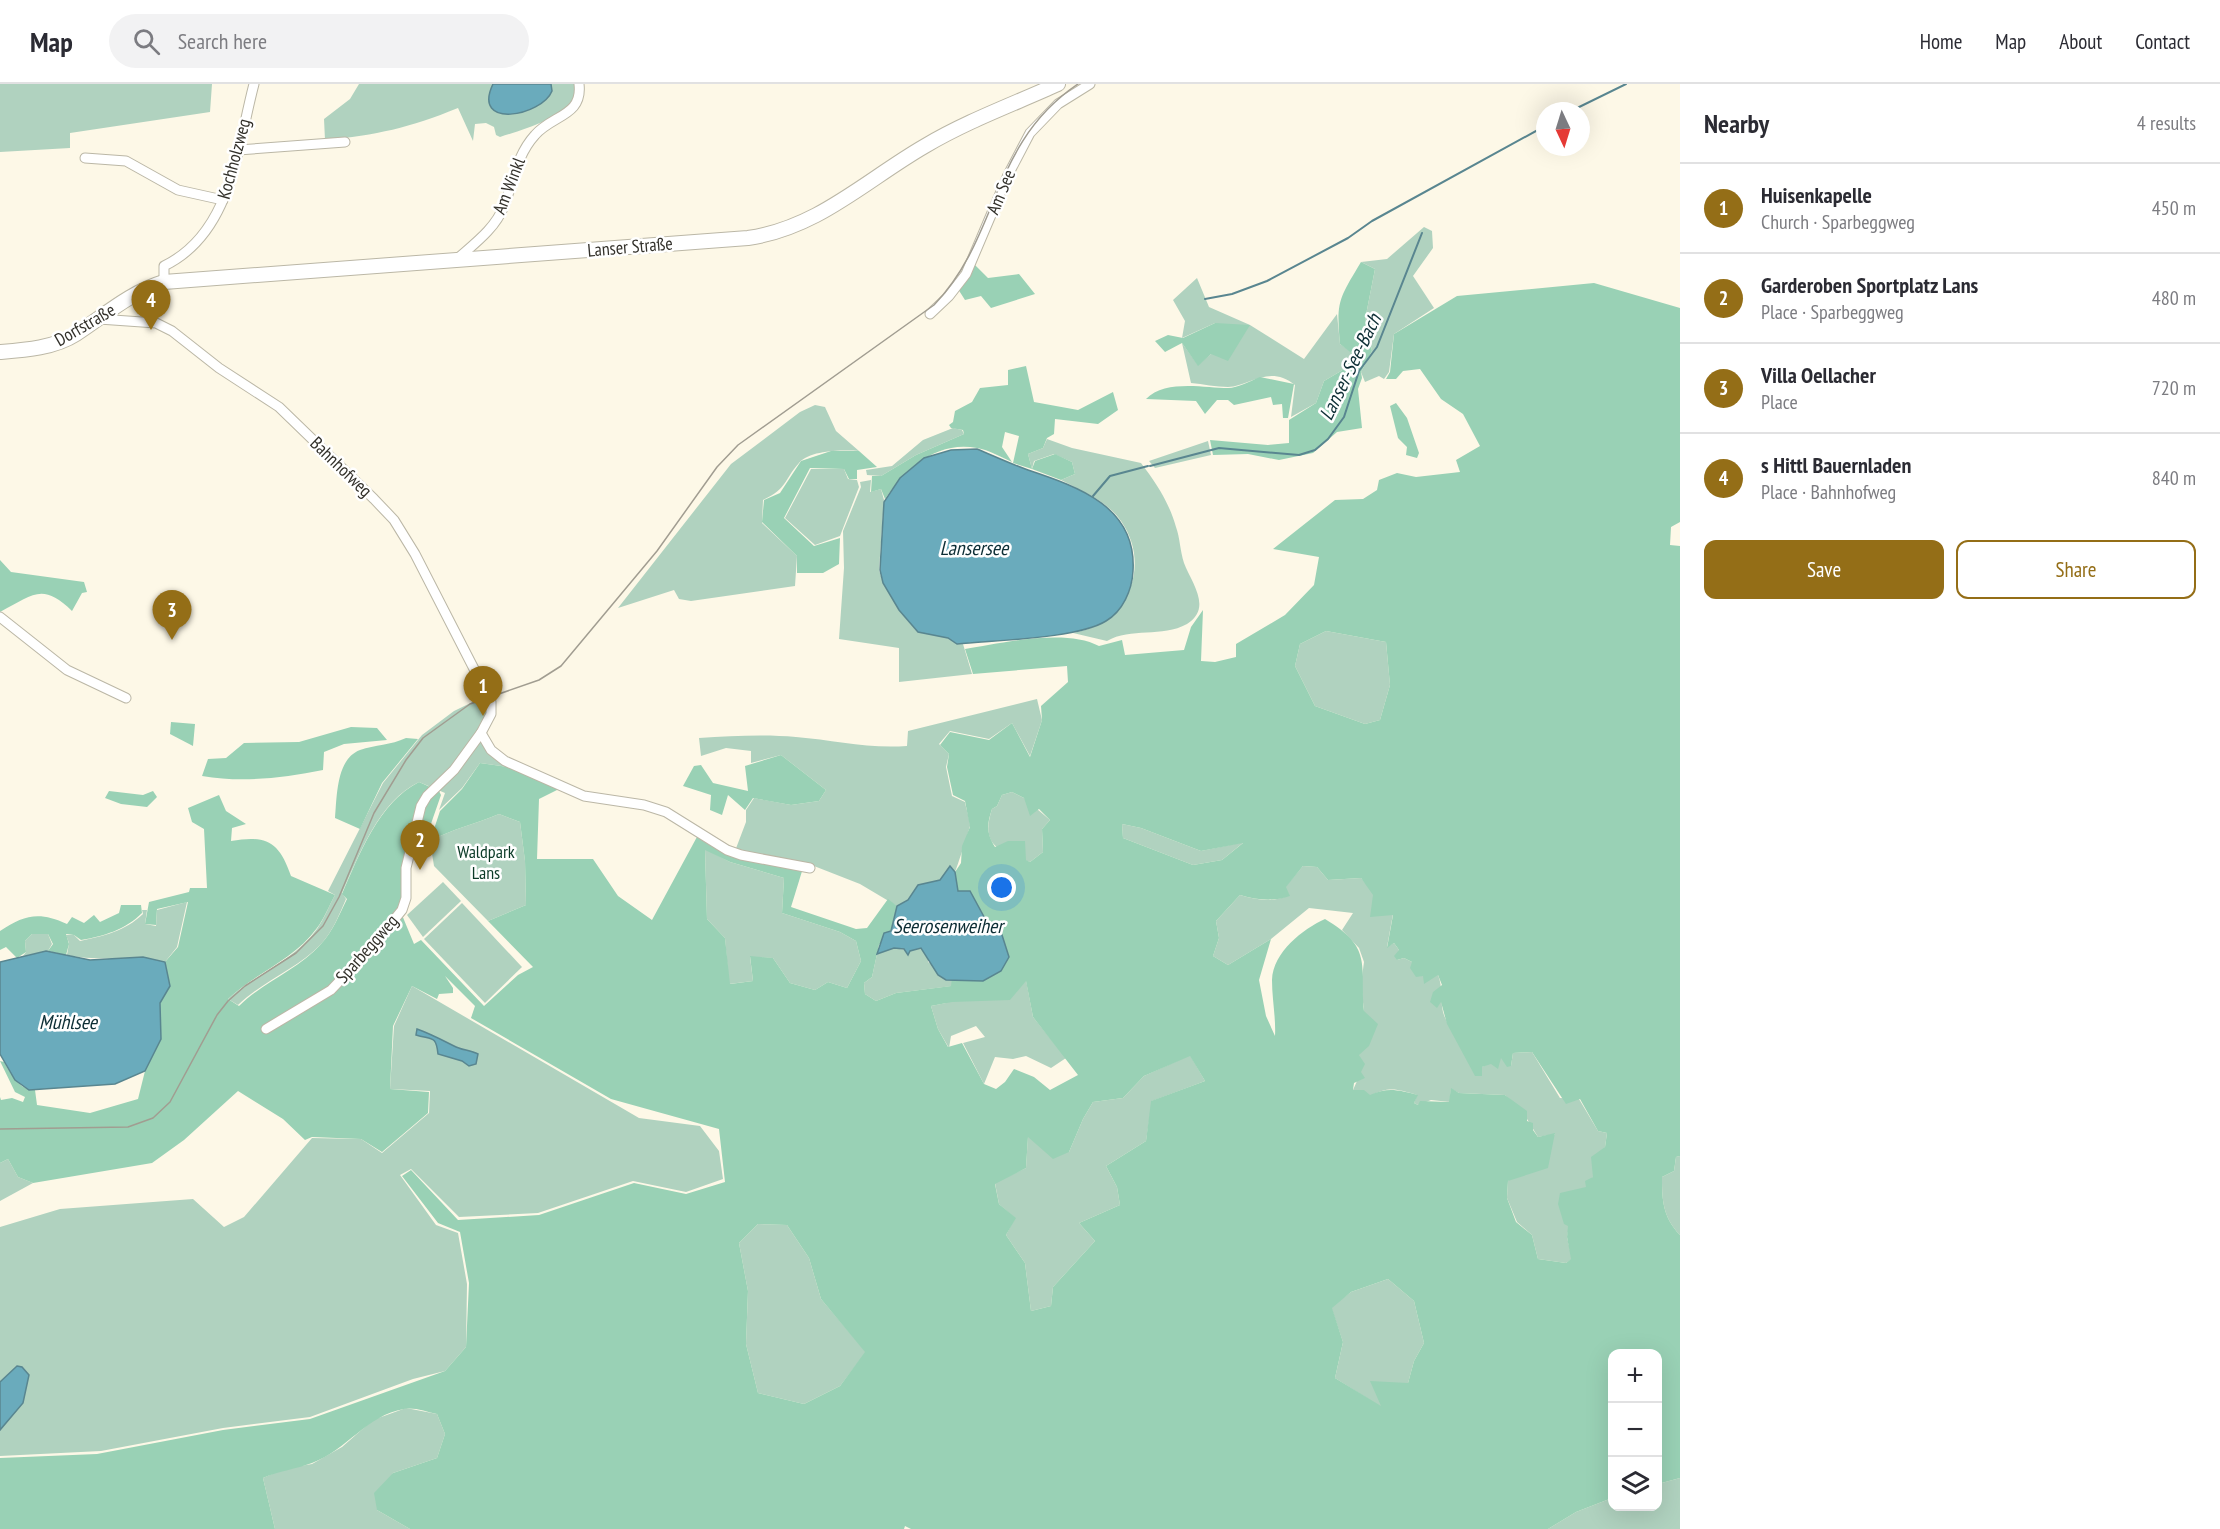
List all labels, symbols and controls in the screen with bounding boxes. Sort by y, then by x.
search box [109,14,529,68]
text: Map [30,23,73,60]
icon: search [130,25,163,58]
text: Search here [178,27,267,55]
text: Home [1920,28,1962,55]
text: Map [1995,28,2026,55]
text: About [2059,28,2102,55]
text: Contact [2135,28,2190,55]
north arrow [1536,102,1590,156]
text: Nearby [1704,107,1769,140]
text: 4 results [2137,110,2196,136]
street label: Kochholzweg [212,116,255,202]
street label: Am Winkl [487,153,530,217]
street label: Am See [981,166,1020,218]
text: Huisenkapelle [1761,181,1872,209]
text: 1 [1719,195,1728,221]
text: 450 m [2152,195,2196,221]
text: Church · Sparbeggweg [1761,209,1915,235]
street label: Lanser Straße [586,231,674,262]
text: Garderoben Sportplatz Lans [1761,271,1978,299]
pin: 4 [132,280,170,330]
text: 2 [1719,285,1728,311]
text: 480 m [2152,285,2196,311]
street label: Dorfstraße [50,298,119,351]
text: Place · Sparbeggweg [1761,299,1904,325]
water label: Lanser-See-Bach [1313,308,1387,424]
text: Villa Oellacher [1761,361,1876,389]
text: 3 [1719,375,1728,401]
text: 720 m [2152,375,2196,401]
text: Place [1761,389,1798,415]
street label: Bahnhofweg [306,432,377,502]
text: s Hittl Bauernladen [1761,451,1911,479]
text: 4 [1719,465,1728,491]
text: 840 m [2152,465,2196,491]
text: Place · Bahnhofweg [1761,479,1896,505]
water label: Lansersee [940,535,1010,561]
button: Save [1704,540,1944,599]
button: Share [1956,540,2196,599]
pin: 3 [152,590,192,640]
pin: 1 [464,666,502,716]
pin: 2 [400,820,440,870]
park label: Waldpark Lans [457,840,515,884]
your location [987,873,1016,902]
street label: Sparbeggweg [330,909,403,988]
water label: Seerosenweiher [893,913,1005,939]
water label: Mühlsee [39,1009,99,1035]
map controls [1608,1349,1662,1511]
button: + [1608,1349,1662,1403]
button: − [1608,1403,1662,1457]
button: layers [1608,1457,1662,1511]

